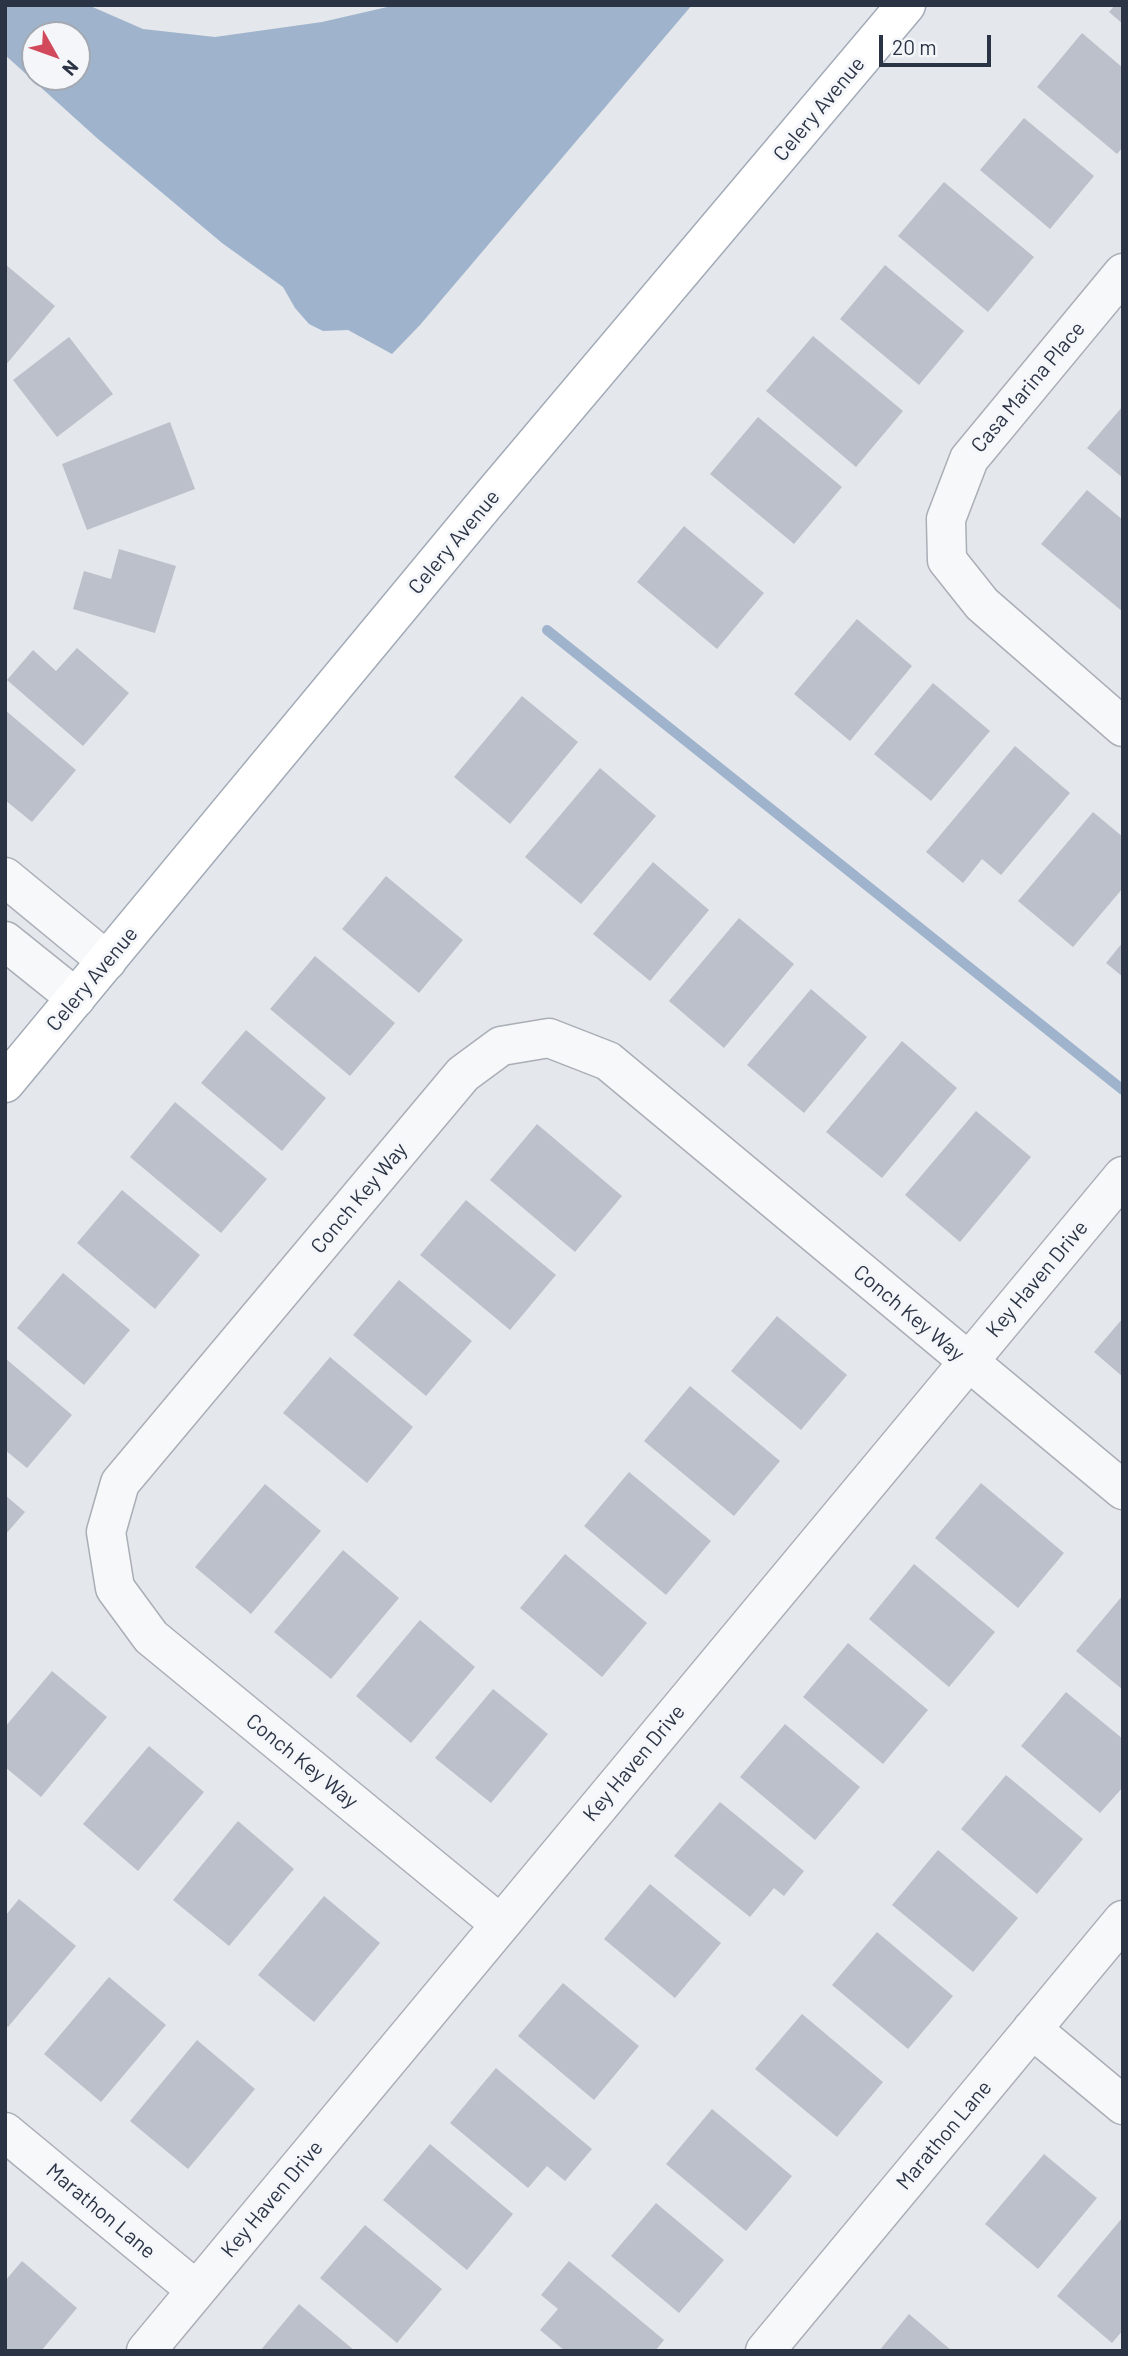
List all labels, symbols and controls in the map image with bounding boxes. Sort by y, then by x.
north arrow [21,21,91,91]
scale bar [883,21,995,65]
text: 20 m [892,34,937,59]
street label: Celery Avenue [768,52,870,166]
text: N [58,56,84,81]
street label: Casa Marina Place [966,316,1090,458]
street label: Celery Avenue [403,485,505,599]
street label: Celery Avenue [41,922,143,1036]
street label: Conch Key Way [305,1137,413,1259]
street label: Key Haven Drive [981,1215,1093,1343]
street label: Conch Key Way [848,1259,970,1367]
street label: Key Haven Drive [578,1699,690,1827]
street label: Conch Key Way [241,1708,363,1814]
street label: Marathon Lane [891,2075,997,2195]
street label: Key Haven Drive [216,2135,328,2263]
street label: Marathon Lane [41,2158,161,2264]

